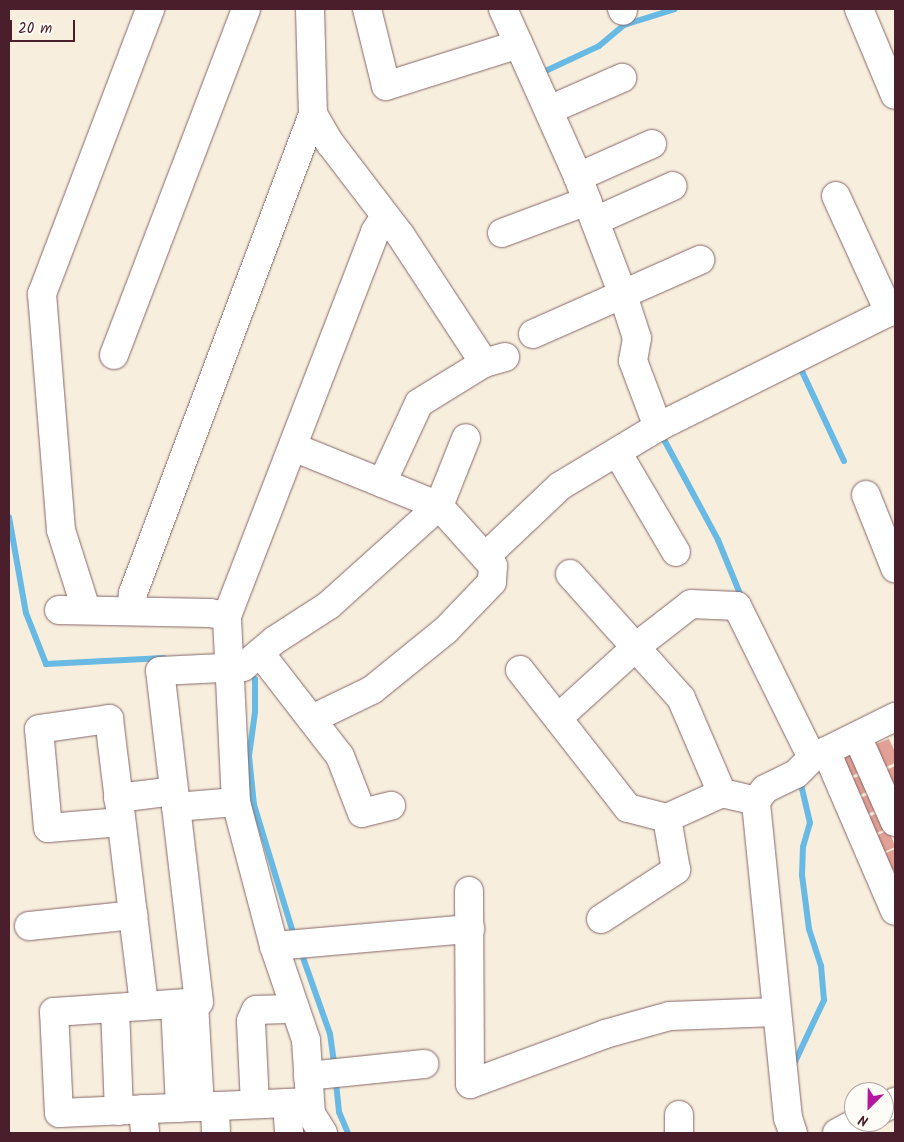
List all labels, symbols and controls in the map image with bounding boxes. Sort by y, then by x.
scale bar [12,10,78,42]
text: 20 m [18,17,52,41]
north arrow [844,1082,894,1132]
text: N [855,1108,872,1132]

